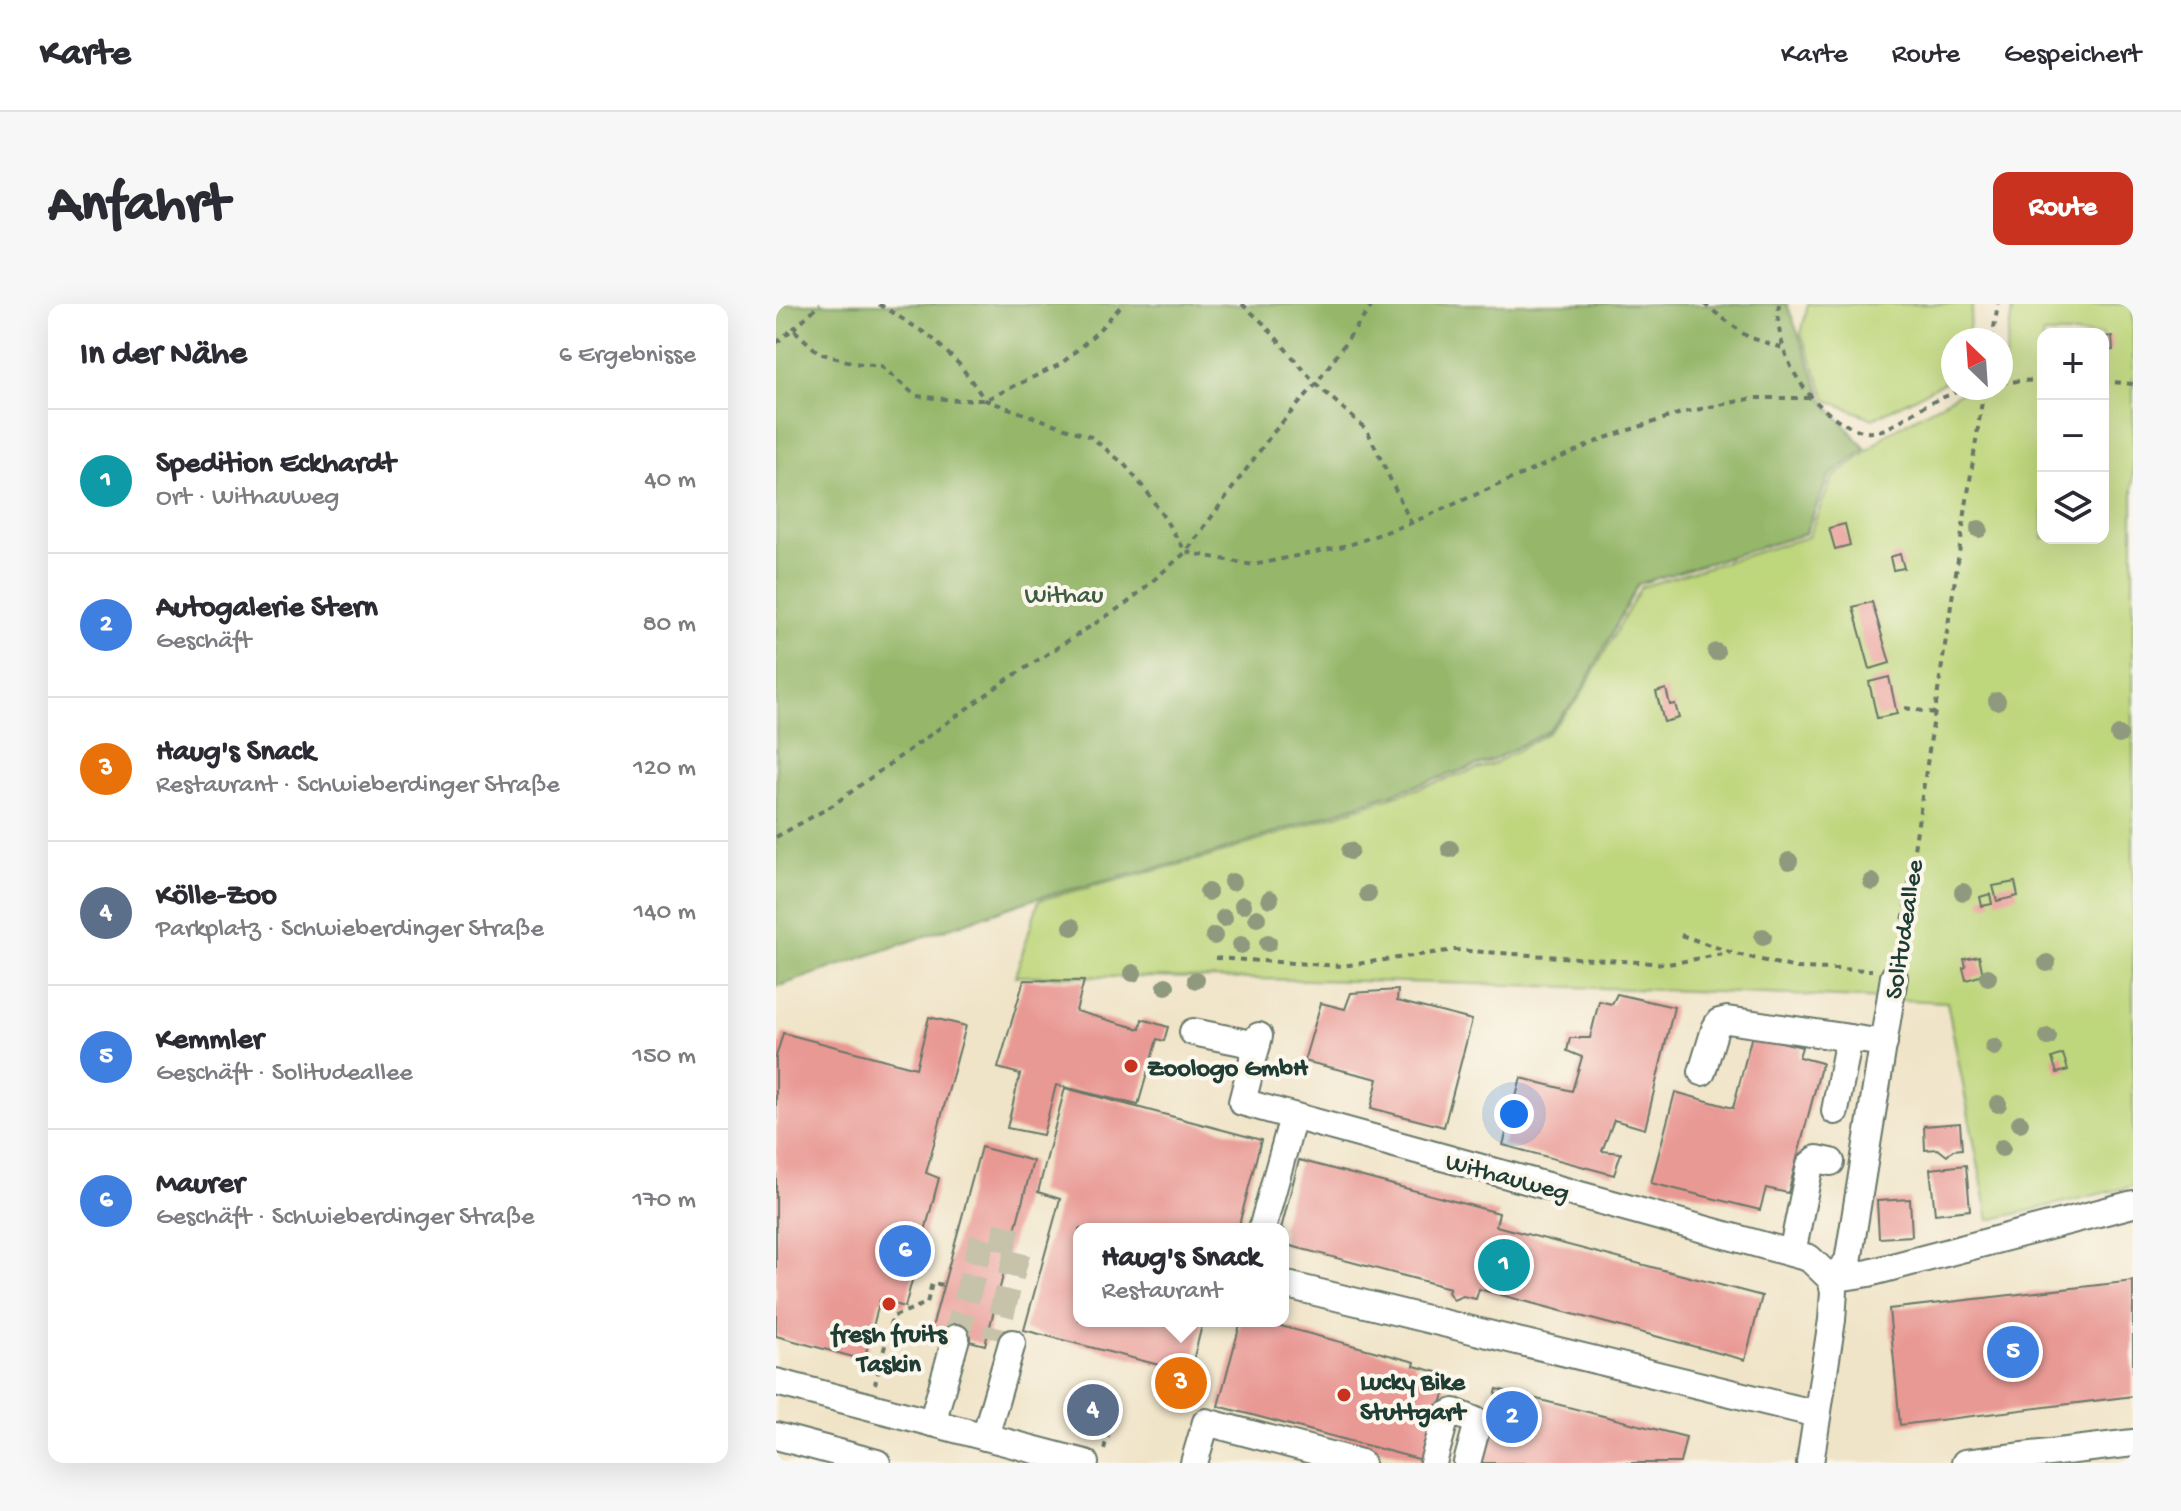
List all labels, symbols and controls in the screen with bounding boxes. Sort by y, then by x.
text: Karte [40,33,131,77]
text: Karte [1781,39,1848,72]
text: Route [1892,39,1960,72]
text: Gespeichert [2004,39,2141,72]
button: Route [1993,172,2133,245]
text: Anfahrt [48,175,229,241]
north arrow [1941,328,2013,400]
map controls [2037,328,2109,544]
button: + [2037,328,2109,400]
text: In der Nähe [80,336,247,376]
text: 6 Ergebnisse [559,341,696,372]
button: − [2037,400,2109,472]
text: Spedition Eckhardt [156,448,395,483]
text: 1 [101,466,111,497]
text: 40 m [644,466,696,497]
button: layers [2037,472,2109,544]
text: Ort · Withauweg [156,483,339,514]
park label: Withau [1025,582,1103,613]
text: Autogalerie Stern [156,592,378,627]
text: 2 [100,610,112,641]
text: 80 m [642,610,696,641]
text: Geschäft [156,627,251,658]
text: Haug's Snack [156,736,315,771]
text: 3 [99,754,113,785]
text: 120 m [633,754,696,785]
text: Restaurant · Schwieberdinger Straße [156,771,560,802]
street label: Solitudeallee [1880,857,1933,1002]
text: Kölle-Zoo [156,880,277,915]
text: 4 [100,898,112,929]
text: 140 m [634,898,696,929]
text: Parkplatz · Schwieberdinger Straße [156,915,544,946]
text: Kemmler [156,1024,263,1059]
text: 5 [99,1042,113,1073]
text: 150 m [632,1042,696,1073]
place label: Zoologo GmbH [1147,1055,1309,1086]
marker: Zoologo GmbH [1122,1057,1140,1075]
text: Geschäft · Solitudeallee [156,1059,413,1090]
your location [1494,1094,1534,1134]
street label: Withauweg [1441,1148,1572,1211]
text: Maurer [156,1168,244,1203]
text: 6 [99,1186,113,1217]
text: 170 m [633,1186,696,1217]
text: Geschäft · Schwieberdinger Straße [156,1203,534,1234]
pin: 6 [879,1221,931,1281]
popup [1073,1223,1289,1327]
pin: 1 [1478,1235,1530,1295]
text: Haug's Snack [1101,1242,1261,1277]
text: Restaurant [1101,1277,1222,1308]
marker: fresh fruits Taskin [880,1295,898,1313]
place label: fresh fruits Taskin [829,1321,948,1382]
pin: 5 [1987,1322,2039,1382]
pin: 3 [1155,1353,1207,1413]
place label: Lucky Bike Stuttgart [1360,1369,1468,1430]
pin: 4 [1067,1380,1119,1440]
marker: Lucky Bike Stuttgart [1335,1386,1353,1404]
pin: 2 [1486,1387,1538,1447]

